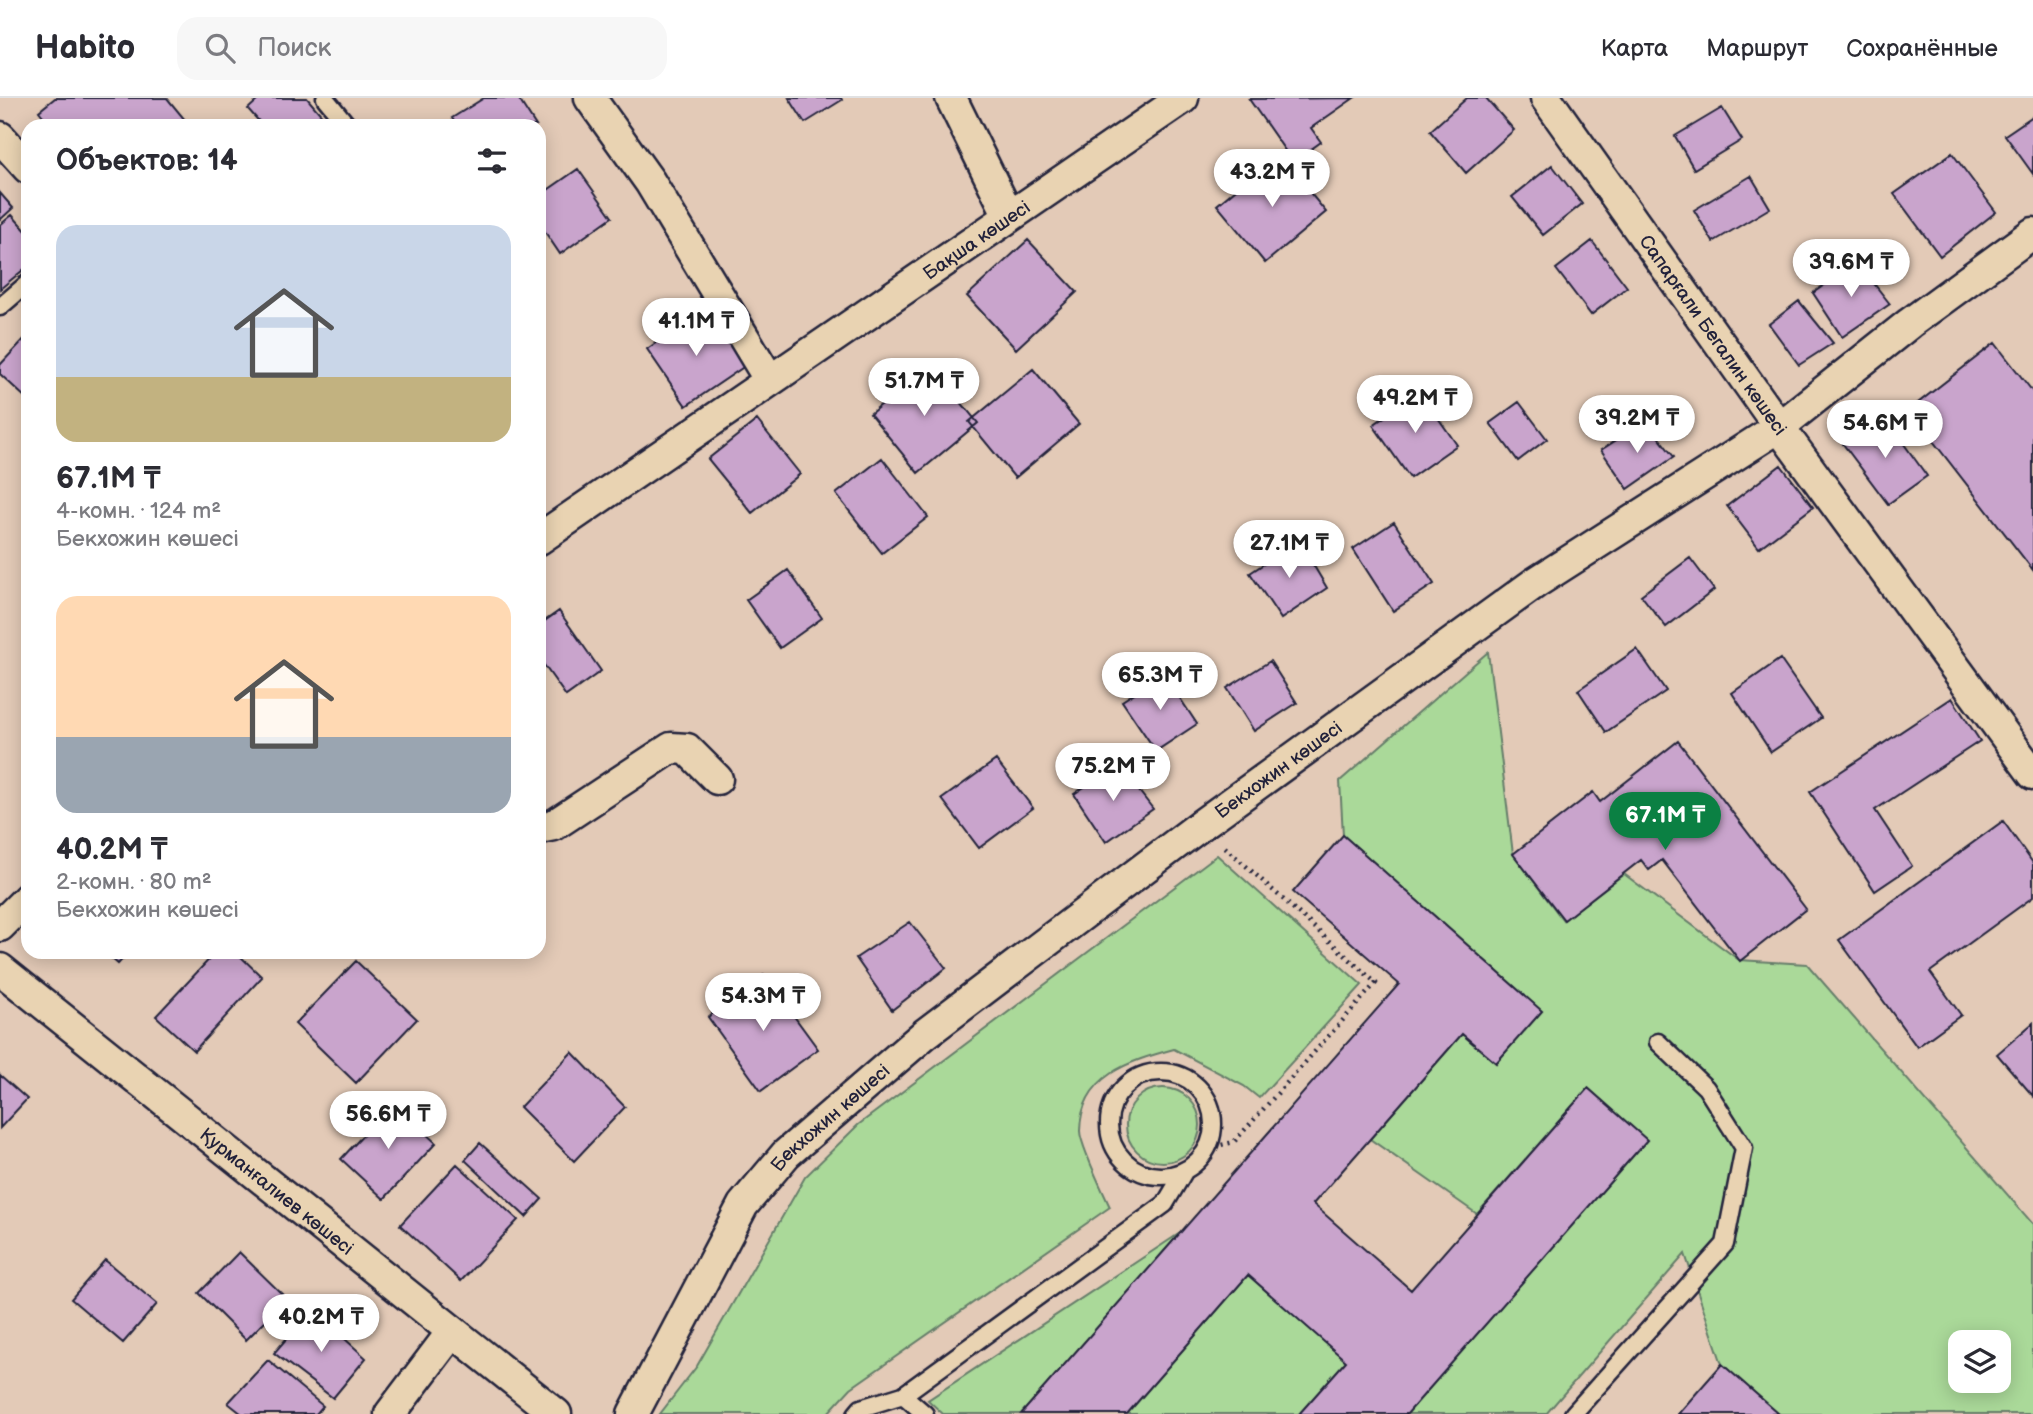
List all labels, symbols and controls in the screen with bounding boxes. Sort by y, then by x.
search box [177,17,667,80]
text: Habito [35,28,135,68]
icon: search [201,29,239,67]
text: Поиск [257,33,331,64]
text: Карта [1601,34,1668,63]
text: Маршрут [1706,34,1808,63]
text: Сохранённые [1846,34,1998,63]
icon: filters [473,142,511,180]
text: Объектов: 14 [56,143,238,179]
pin: 43.2M ₸ [1207,150,1337,209]
text: 43.2M ₸ [1230,158,1314,186]
street label: Бақша көшесі [919,196,1035,285]
street label: Сапарғали Бегалин көшесі [1634,231,1791,440]
pin: 39.6M ₸ [1786,240,1916,299]
text: 39.6M ₸ [1809,248,1893,276]
icon: home [221,270,347,396]
pin: 41.1M ₸ [631,299,761,358]
text: 41.1M ₸ [658,307,734,335]
pin: 51.7M ₸ [859,358,989,418]
text: 51.7M ₸ [884,367,964,395]
pin: 49.2M ₸ [1350,376,1480,435]
text: 49.2M ₸ [1373,384,1457,412]
pin: 39.2M ₸ [1572,396,1702,455]
pin: 54.6M ₸ [1820,400,1950,460]
text: 39.2M ₸ [1595,404,1679,432]
text: 54.6M ₸ [1843,409,1927,437]
text: 67.1M ₸ [56,461,160,497]
text: 4-комн. · 124 m² [56,497,221,525]
pin: 27.1M ₸ [1224,520,1354,580]
text: Бекхожин көшесі [56,525,239,553]
text: 27.1M ₸ [1249,529,1329,557]
icon: home [221,641,347,767]
pin: 65.3M ₸ [1095,652,1225,712]
text: 65.3M ₸ [1118,661,1202,689]
street label: Бекхожин көшесі [1211,717,1347,824]
pin: 75.2M ₸ [1048,744,1178,803]
text: 75.2M ₸ [1071,752,1155,780]
pin: 67.1M ₸ [1600,792,1730,852]
text: 67.1M ₸ [1625,801,1705,829]
text: 40.2M ₸ [56,832,167,868]
text: 2-комн. · 80 m² [56,868,212,896]
text: Бекхожин көшесі [56,896,239,924]
pin: 54.3M ₸ [698,974,828,1033]
text: 54.3M ₸ [721,982,805,1010]
street label: Бекхожин көшесі [766,1060,895,1177]
pin: 56.6M ₸ [323,1091,453,1151]
text: 56.6M ₸ [346,1100,430,1128]
street label: Қурманғалиев көшесі [195,1123,358,1261]
pin: 40.2M ₸ [256,1294,386,1354]
text: 40.2M ₸ [278,1303,364,1331]
map controls [1948,1330,2011,1393]
button: layers [1948,1330,2011,1393]

